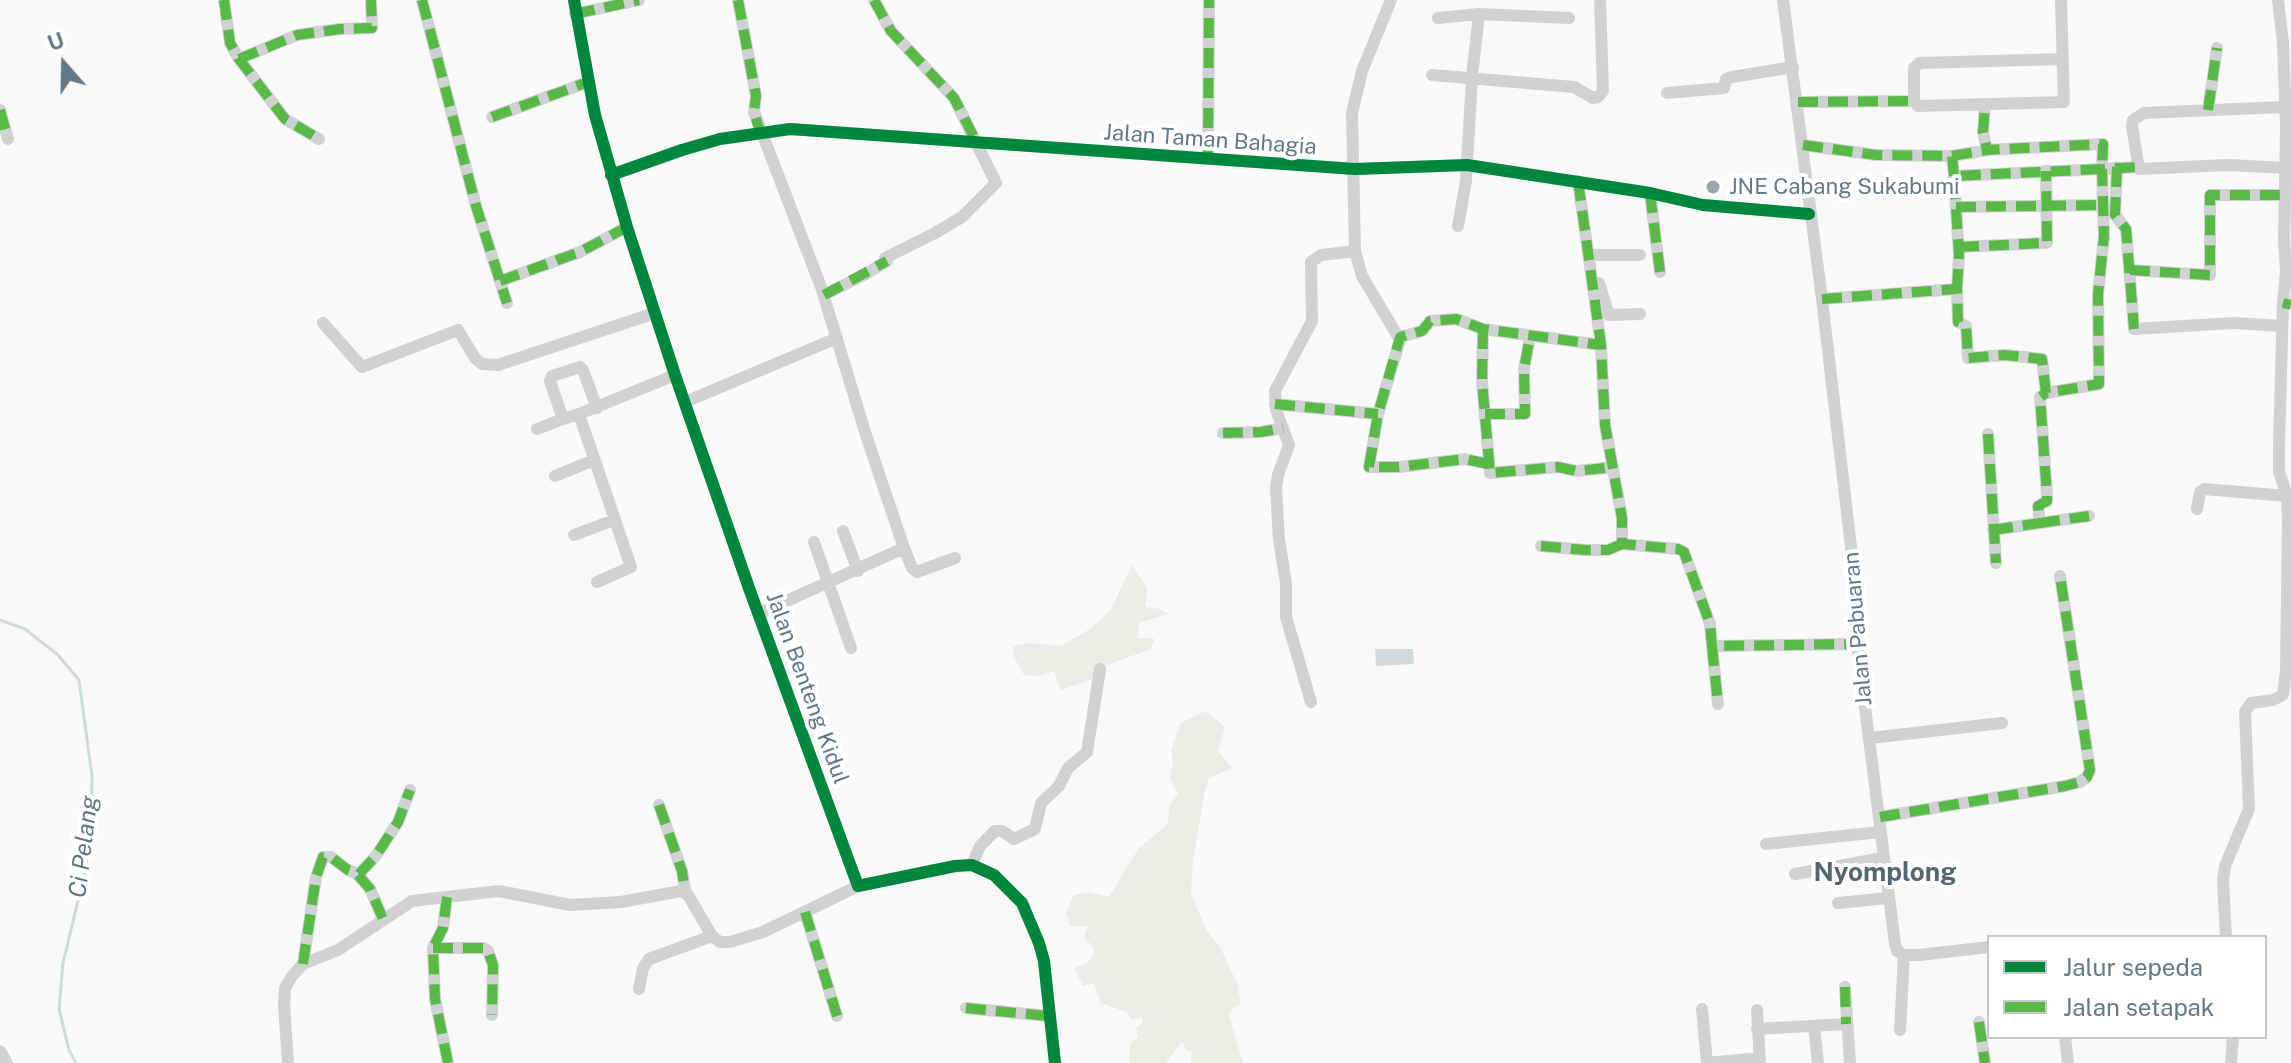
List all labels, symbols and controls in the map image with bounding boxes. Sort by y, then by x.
north arrow [24,24,104,104]
text: U [44,27,68,56]
street label: Jalan Taman Bahagia [1103,119,1317,161]
place label: JNE Cabang Sukabumi [1729,174,1960,200]
marker: JNE Cabang Sukabumi [1704,178,1722,196]
street label: Jalan Pabuaran [1838,551,1878,707]
street label: Jalan Benteng Kidul [760,588,854,788]
water label: Ci Pelang [63,794,105,900]
district label: Nyomplong [1813,857,1957,889]
legend [1987,935,2267,1039]
text: Jalur sepeda [2063,953,2203,981]
text: Jalan setapak [2063,993,2214,1021]

